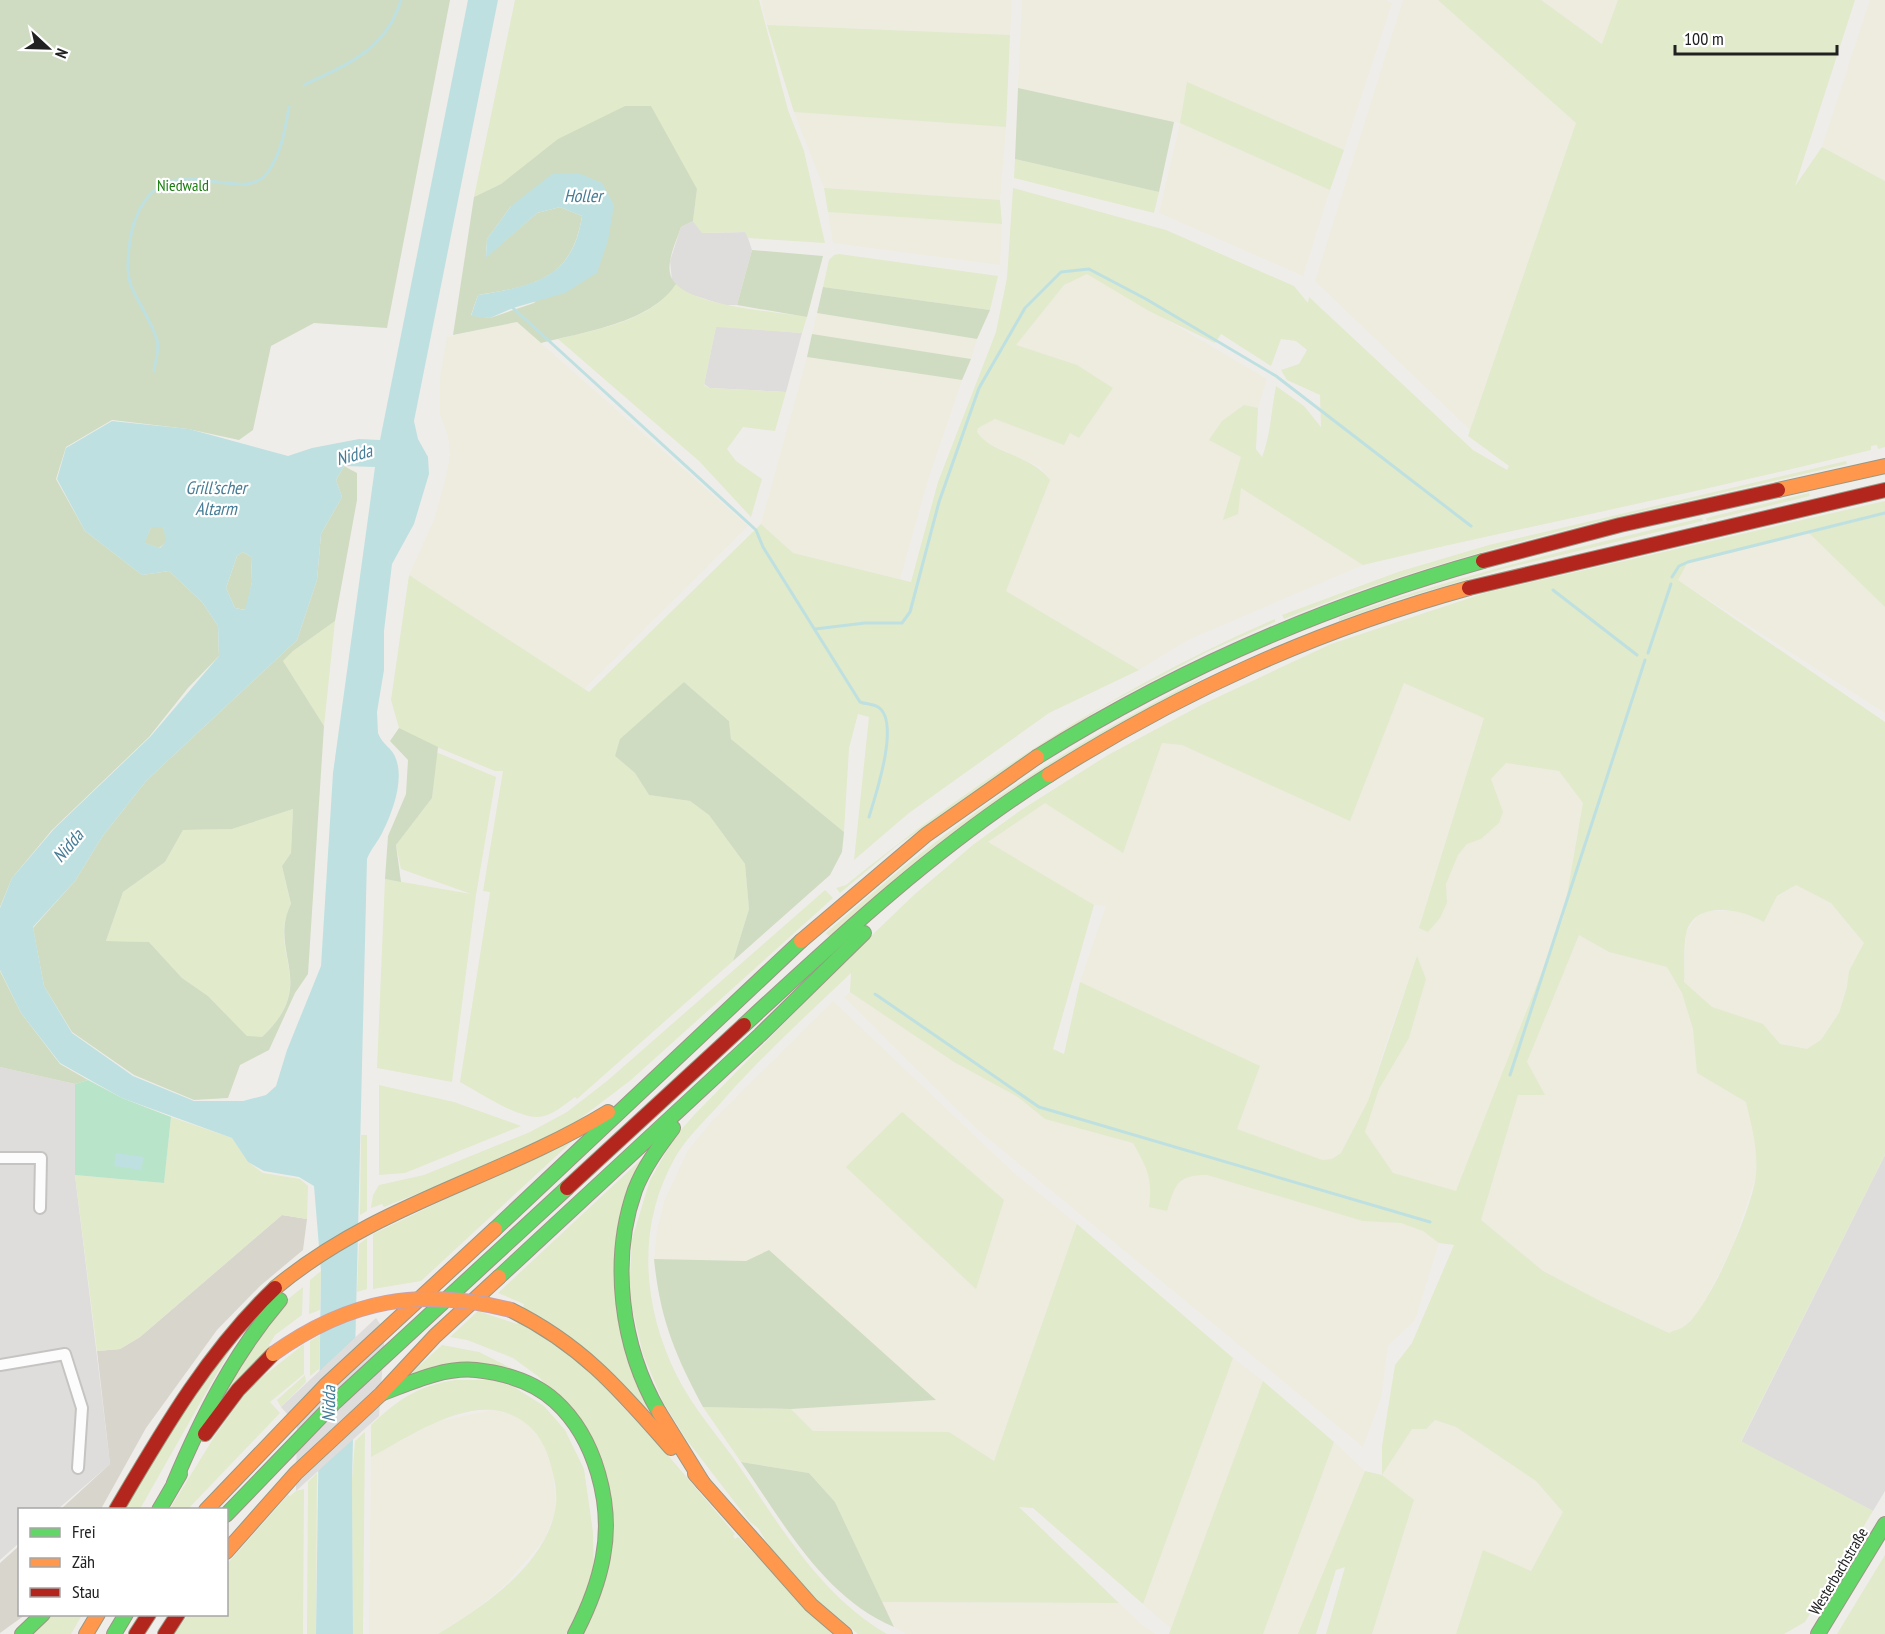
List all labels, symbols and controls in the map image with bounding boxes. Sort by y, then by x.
north arrow [18,18,78,78]
scale bar [1675,18,1837,56]
text: 100 m [1684,27,1724,50]
text: N [51,46,73,61]
park label: Niedwald [157,175,209,195]
water label: Holler [564,184,605,207]
water label: Nidda [333,438,375,470]
water label: Grill’scher Altarm [186,476,249,520]
water label: Nidda [47,824,89,867]
water label: Nidda [317,1385,340,1422]
legend [18,1508,228,1616]
text: Frei [72,1520,96,1543]
street label: Westerbachstraße [1804,1524,1872,1618]
text: Zäh [72,1550,95,1573]
text: Stau [72,1580,100,1603]

